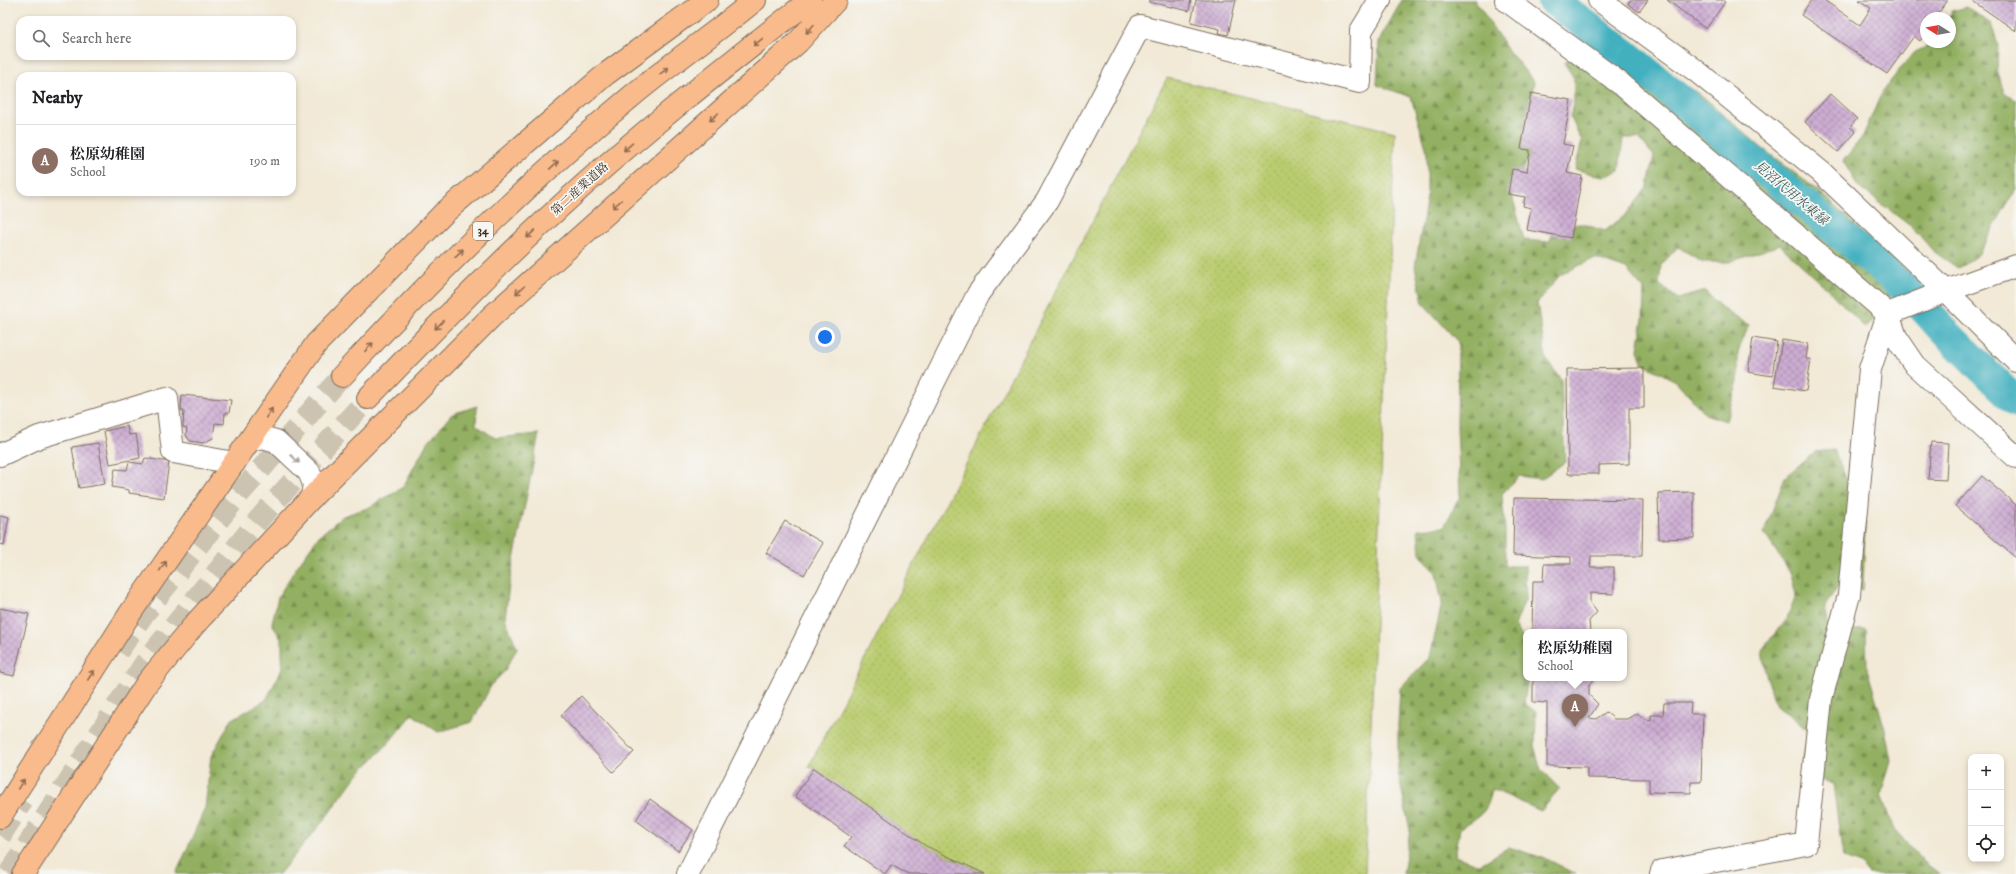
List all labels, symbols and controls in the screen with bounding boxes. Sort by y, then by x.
north arrow [1920,12,1956,48]
search box [16,16,296,60]
one-way arrow [805,24,814,34]
icon: search [30,27,52,49]
text: Search here [62,29,131,48]
one-way arrow [752,37,763,46]
one-way arrow [659,66,670,75]
text: Nearby [32,87,82,109]
one-way arrow [709,112,719,122]
one-way arrow [623,142,633,151]
text: 松原幼稚園 [70,145,145,164]
text: A [41,153,49,169]
text: 190 m [249,153,280,169]
water label: 見沼代用水東縁 [1751,158,1833,230]
street label: 第二産業道路 [548,159,612,219]
one-way arrow [549,160,559,170]
text: School [70,164,106,180]
one-way arrow [612,199,622,208]
road number: 34 [473,222,493,240]
one-way arrow [527,229,537,238]
one-way arrow [454,249,464,258]
one-way arrow [515,286,525,295]
one-way arrow [434,320,443,330]
your location [815,327,835,347]
one-way arrow [364,342,373,352]
one-way arrow [265,408,273,419]
one-way arrow [290,454,300,464]
one-way arrow [159,561,167,572]
popup [1523,629,1627,681]
text: 松原幼稚園 [1537,639,1613,658]
text: School [1537,658,1573,674]
one-way arrow [87,670,95,681]
pin: A [1562,694,1588,727]
map controls [1968,754,2004,862]
button: + [1968,754,2004,790]
one-way arrow [17,779,25,790]
button: − [1968,790,2004,826]
button: locate [1968,826,2004,862]

